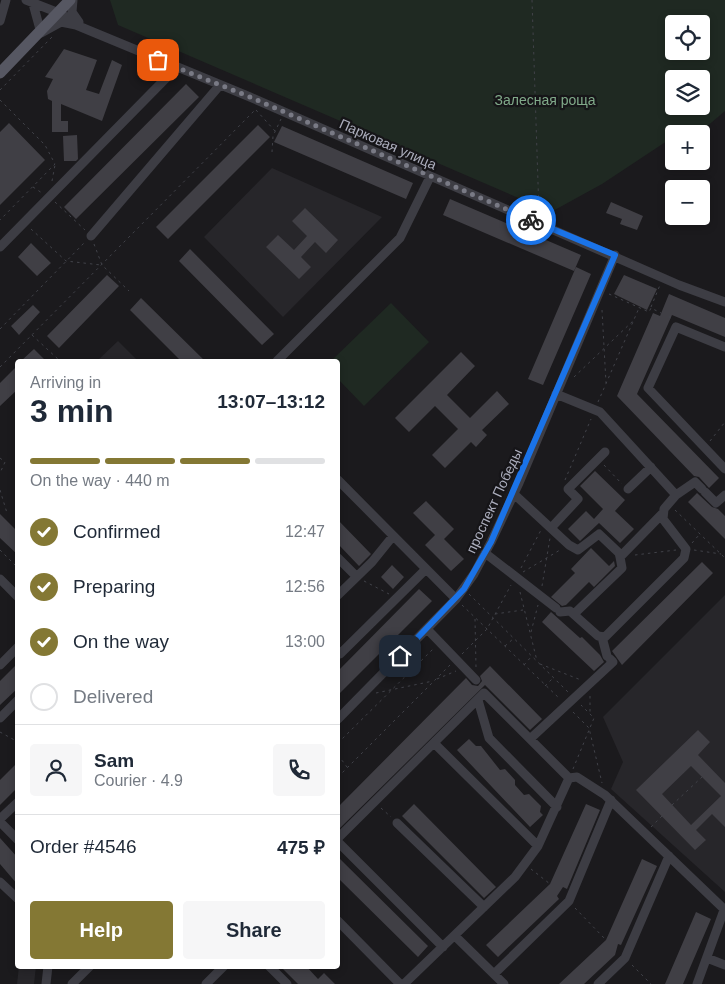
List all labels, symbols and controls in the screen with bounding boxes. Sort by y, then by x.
map controls [665,15,710,225]
button: locate [665,15,710,60]
pin [137,39,179,81]
icon: bag [144,46,172,74]
button: layers [665,70,710,115]
park label: Залесная роща [494,92,596,108]
street label: Парковая улица [337,115,439,173]
button: + [665,125,710,170]
button: − [665,180,710,225]
courier [506,195,556,245]
icon: bike [517,206,545,234]
text: Arriving in [30,374,101,391]
text: 13:07–13:12 [217,391,325,412]
text: 3 min [30,393,114,429]
street label: проспект Победы [463,446,525,556]
text: On the way · 440 m [30,472,170,489]
icon: check [30,518,58,546]
text: Confirmed [73,521,161,542]
text: 12:47 [285,523,325,540]
icon: check [30,573,58,601]
text: Preparing [73,576,155,597]
text: 12:56 [285,578,325,595]
icon: check [30,628,58,656]
text: On the way [73,631,169,652]
text: 13:00 [285,633,325,650]
pin [379,635,421,677]
icon: home [386,642,414,670]
text: Delivered [73,686,153,707]
button: person [30,744,82,796]
button: phone [273,744,325,796]
text: Sam [94,750,134,771]
text: Courier · 4.9 [94,772,183,789]
text: Order #4546 [30,836,137,857]
text: 475 ₽ [277,837,325,858]
button: Help [30,901,173,959]
button: Share [183,901,325,959]

